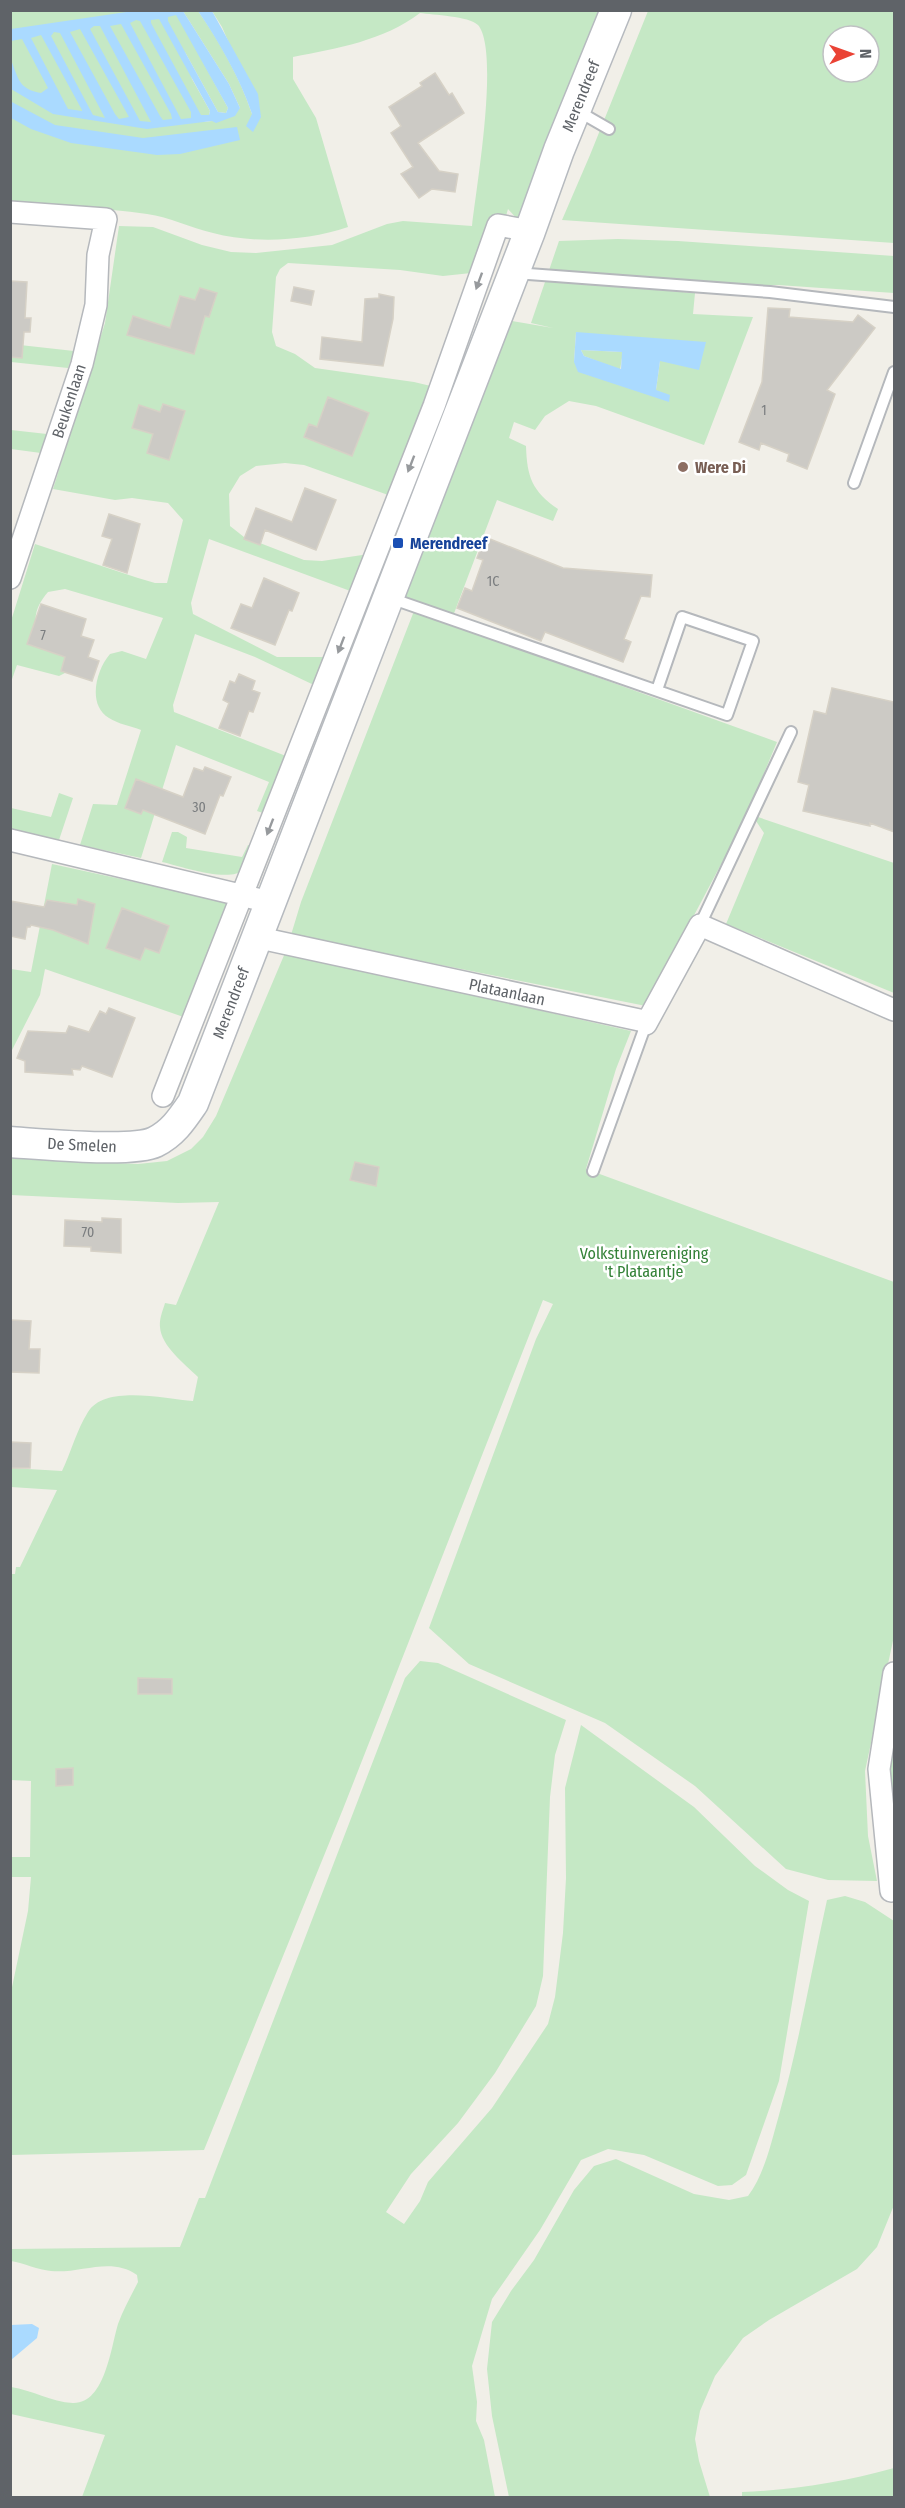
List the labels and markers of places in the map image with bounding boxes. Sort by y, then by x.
place label: Were Di [695,458,746,477]
marker: Were Di [676,460,690,474]
place label: Merendreef [410,534,489,553]
marker: Merendreef [391,536,405,550]

